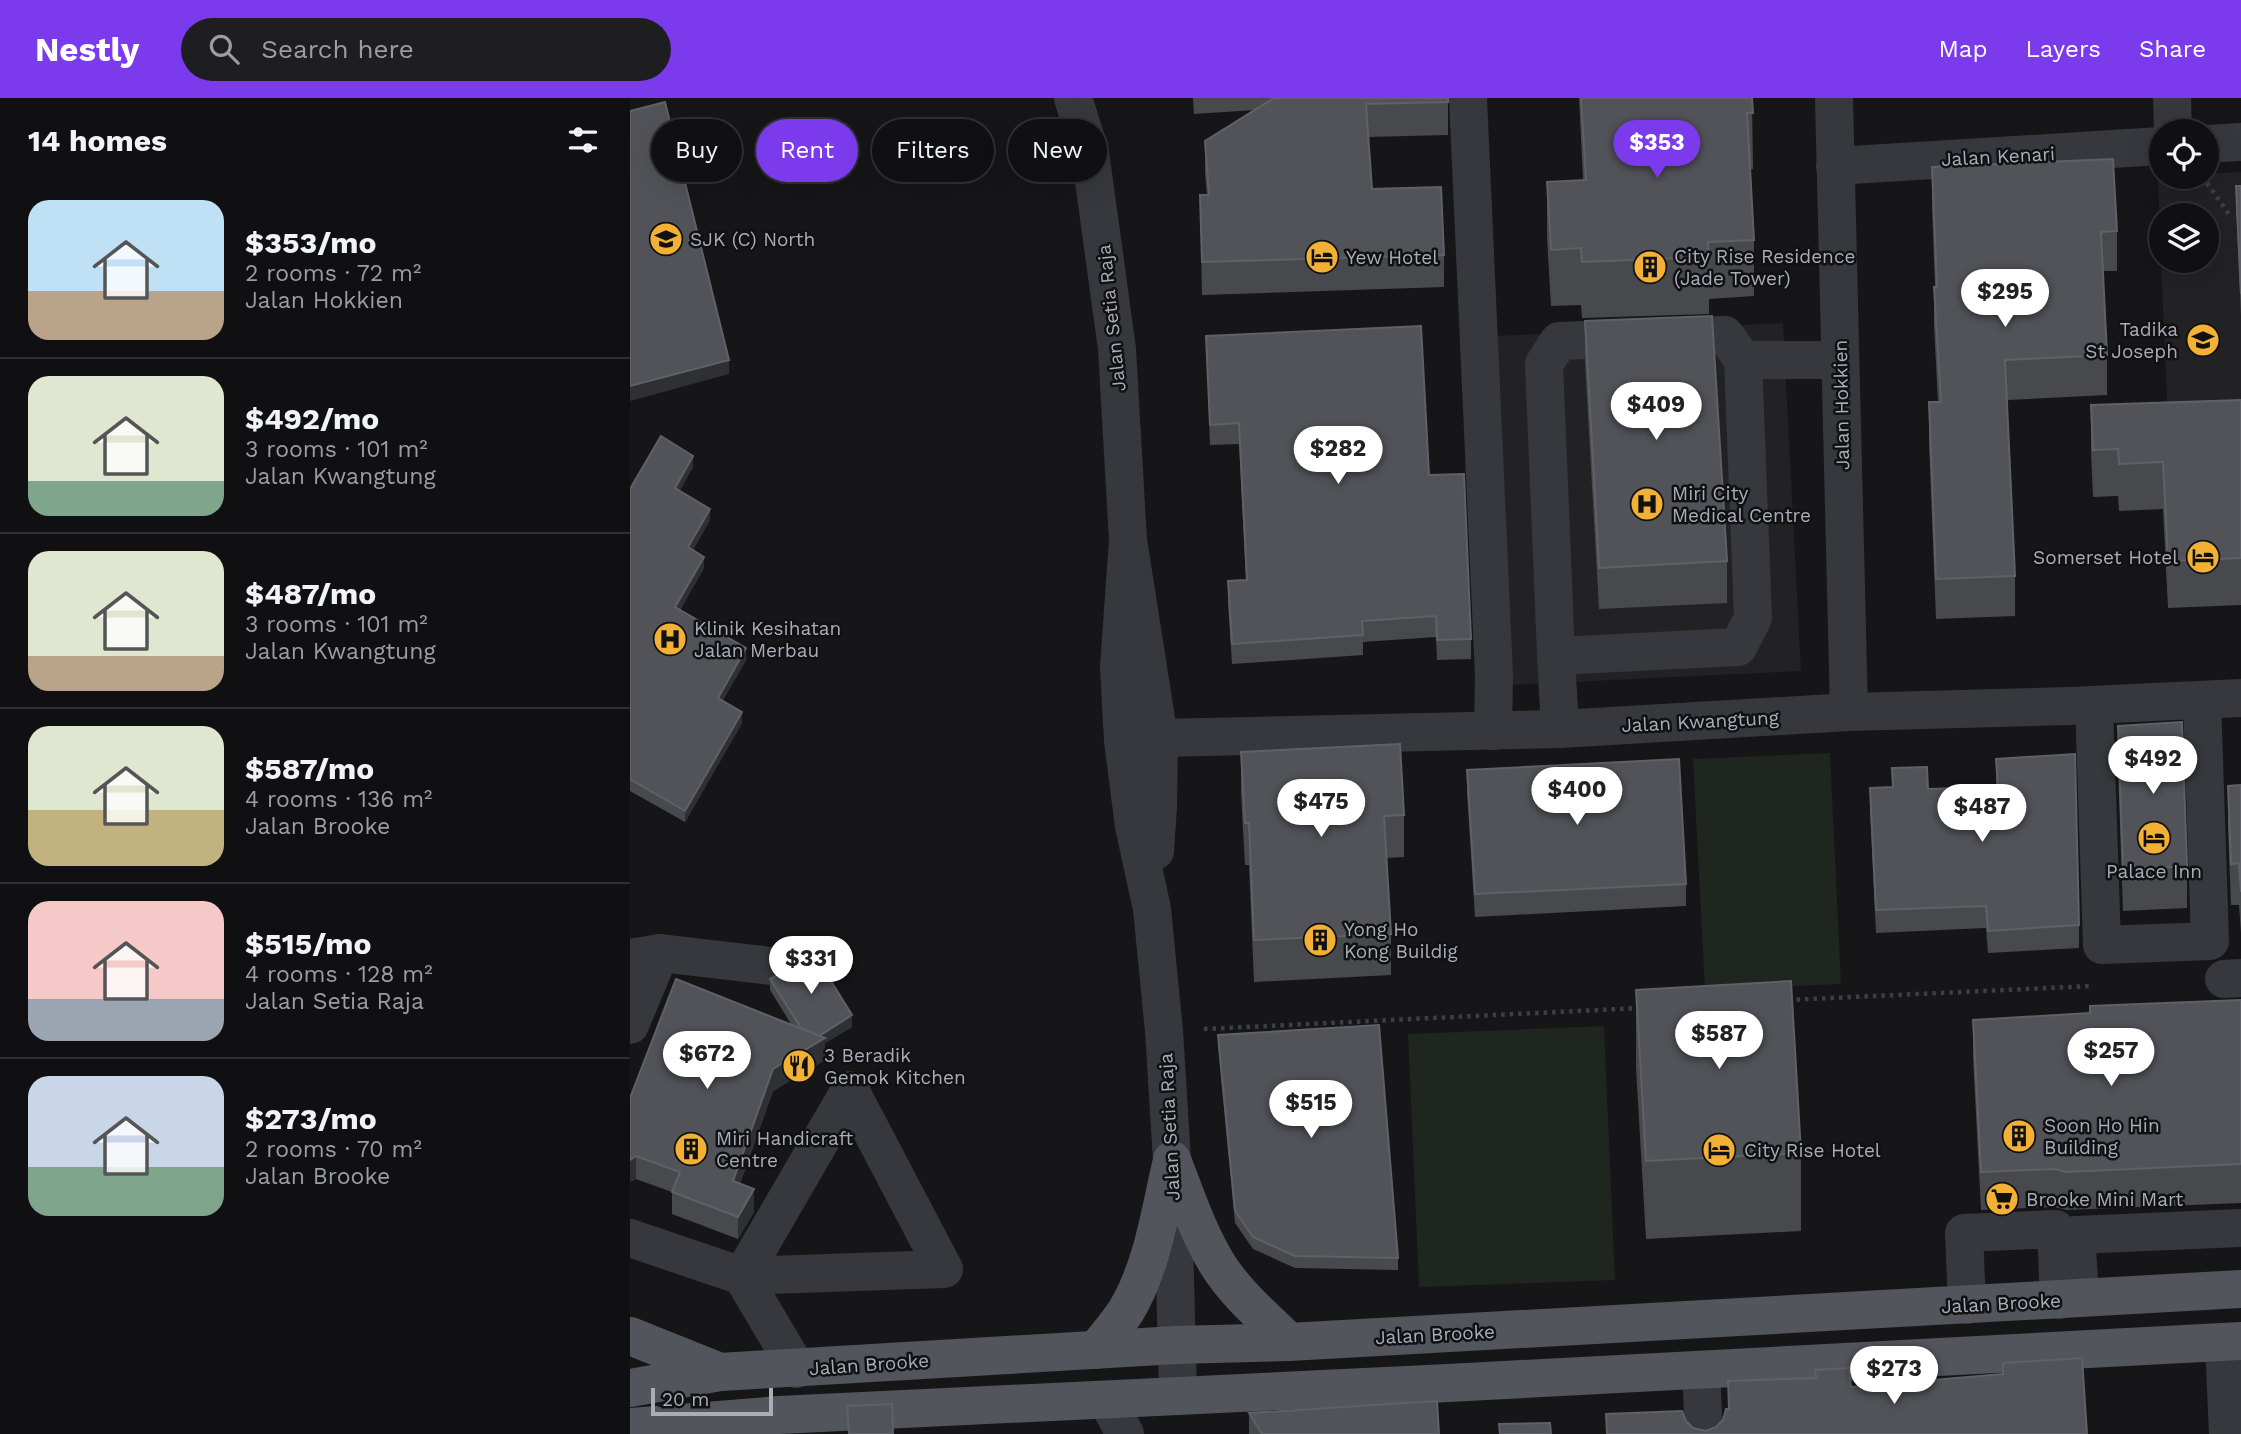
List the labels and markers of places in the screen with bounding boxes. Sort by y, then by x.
pin: $353 [1616,120,1698,180]
school or university icon: SJK (C) North [647,220,685,258]
place label: SJK (C) North [690,228,815,251]
hotel icon: Yew Hotel [1303,238,1341,276]
place label: City Rise Residence (Jade Tower) [1674,245,1856,290]
place label: Yew Hotel [1346,246,1438,269]
building icon: City Rise Residence (Jade Tower) [1631,248,1669,286]
pin: $295 [1964,270,2046,329]
place label: Tadika St Joseph [2085,318,2178,363]
school or university icon: Tadika St Joseph [2184,321,2222,359]
pin: $409 [1615,382,1697,442]
pin: $282 [1297,426,1379,486]
place label: Miri City Medical Centre [1672,482,1811,527]
hospital icon: Miri City Medical Centre [1628,485,1666,523]
hotel icon: Somerset Hotel [2184,538,2222,576]
place label: Somerset Hotel [2033,546,2178,569]
place label: Klinik Kesihatan Jalan Merbau [694,617,841,662]
hospital icon: Klinik Kesihatan Jalan Merbau [651,620,689,658]
pin: $492 [2112,736,2194,796]
pin: $400 [1536,768,1618,827]
pin: $475 [1280,780,1362,839]
pin: $487 [1941,784,2023,844]
hotel icon: Palace Inn [2135,819,2173,857]
place label: Palace Inn [2106,860,2202,883]
place label: Yong Ho Kong Buildig [1344,918,1458,963]
building icon: Yong Ho Kong Buildig [1301,921,1339,959]
pin: $331 [770,936,852,996]
pin: $587 [1678,1012,1760,1071]
pin: $257 [2070,1028,2152,1088]
pin: $672 [666,1032,748,1091]
place label: 3 Beradik Gemok Kitchen [824,1044,966,1089]
restaurant icon: 3 Beradik Gemok Kitchen [780,1047,818,1085]
pin: $515 [1270,1080,1352,1140]
place label: Soon Ho Hin Building [2044,1114,2160,1159]
building icon: Soon Ho Hin Building [2000,1117,2038,1155]
place label: Miri Handicraft Centre [716,1127,853,1172]
building icon: Miri Handicraft Centre [672,1130,710,1168]
hotel icon: City Rise Hotel [1700,1131,1738,1169]
place label: City Rise Hotel [1744,1139,1881,1162]
supermarket icon: Brooke Mini Mart [1983,1180,2021,1218]
place label: Brooke Mini Mart [2026,1188,2183,1211]
pin: $273 [1853,1346,1935,1406]

